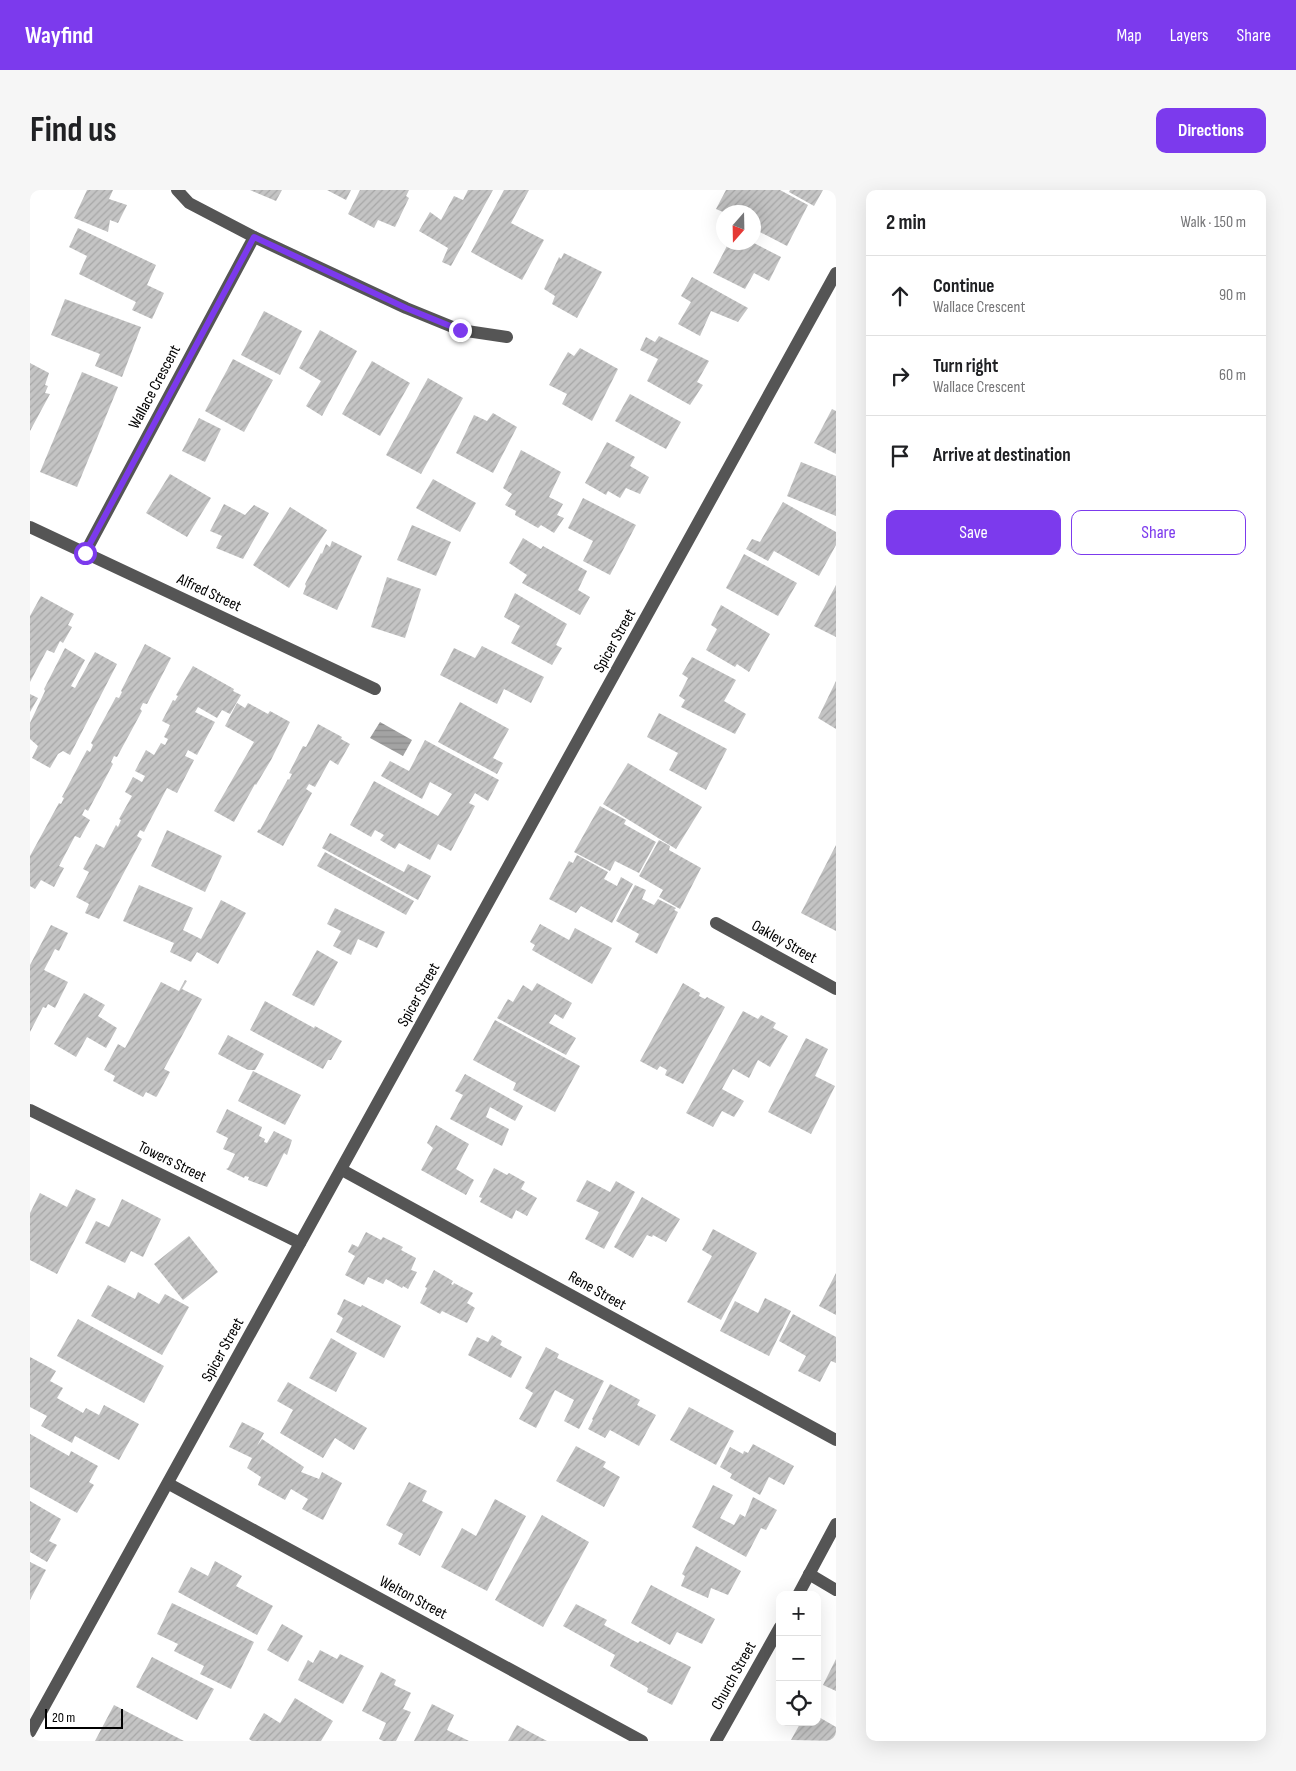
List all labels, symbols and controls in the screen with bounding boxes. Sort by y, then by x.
text: Wayfind [25,21,93,50]
text: Map [1117,25,1142,46]
text: Layers [1170,25,1209,46]
text: Share [1237,25,1271,46]
button: Directions [1156,108,1266,153]
text: Find us [30,109,117,152]
north arrow [716,205,761,250]
text: 2 min [886,210,926,235]
text: Walk · 150 m [1181,213,1246,232]
text: Continue [933,275,994,298]
icon: ahead [886,282,914,310]
text: 90 m [1219,286,1246,305]
text: Wallace Crescent [933,298,1025,317]
route end [449,319,472,342]
street label: Wallace Crescent [125,342,185,432]
text: Turn right [933,355,998,378]
icon: right [886,362,914,390]
text: 60 m [1219,366,1246,385]
text: Wallace Crescent [933,378,1025,397]
icon: arrive [886,442,914,470]
text: Arrive at destination [933,444,1071,467]
button: Save [886,510,1061,555]
button: Share [1071,510,1246,555]
route start [74,542,97,565]
street label: Alfred Street [173,570,244,616]
street label: Spicer Street [590,606,640,676]
street label: Oakley Street [748,916,820,968]
street label: Spicer Street [394,960,444,1030]
street label: Towers Street [135,1137,209,1187]
street label: Rene Street [565,1267,629,1315]
street label: Spicer Street [198,1315,248,1385]
street label: Welton Street [376,1572,450,1624]
map controls [776,1591,821,1726]
button: + [776,1591,821,1636]
button: − [776,1636,821,1681]
street label: Church Street [707,1638,761,1713]
button: locate [776,1681,821,1726]
scale bar [45,1706,122,1729]
text: 20 m [52,1709,75,1726]

